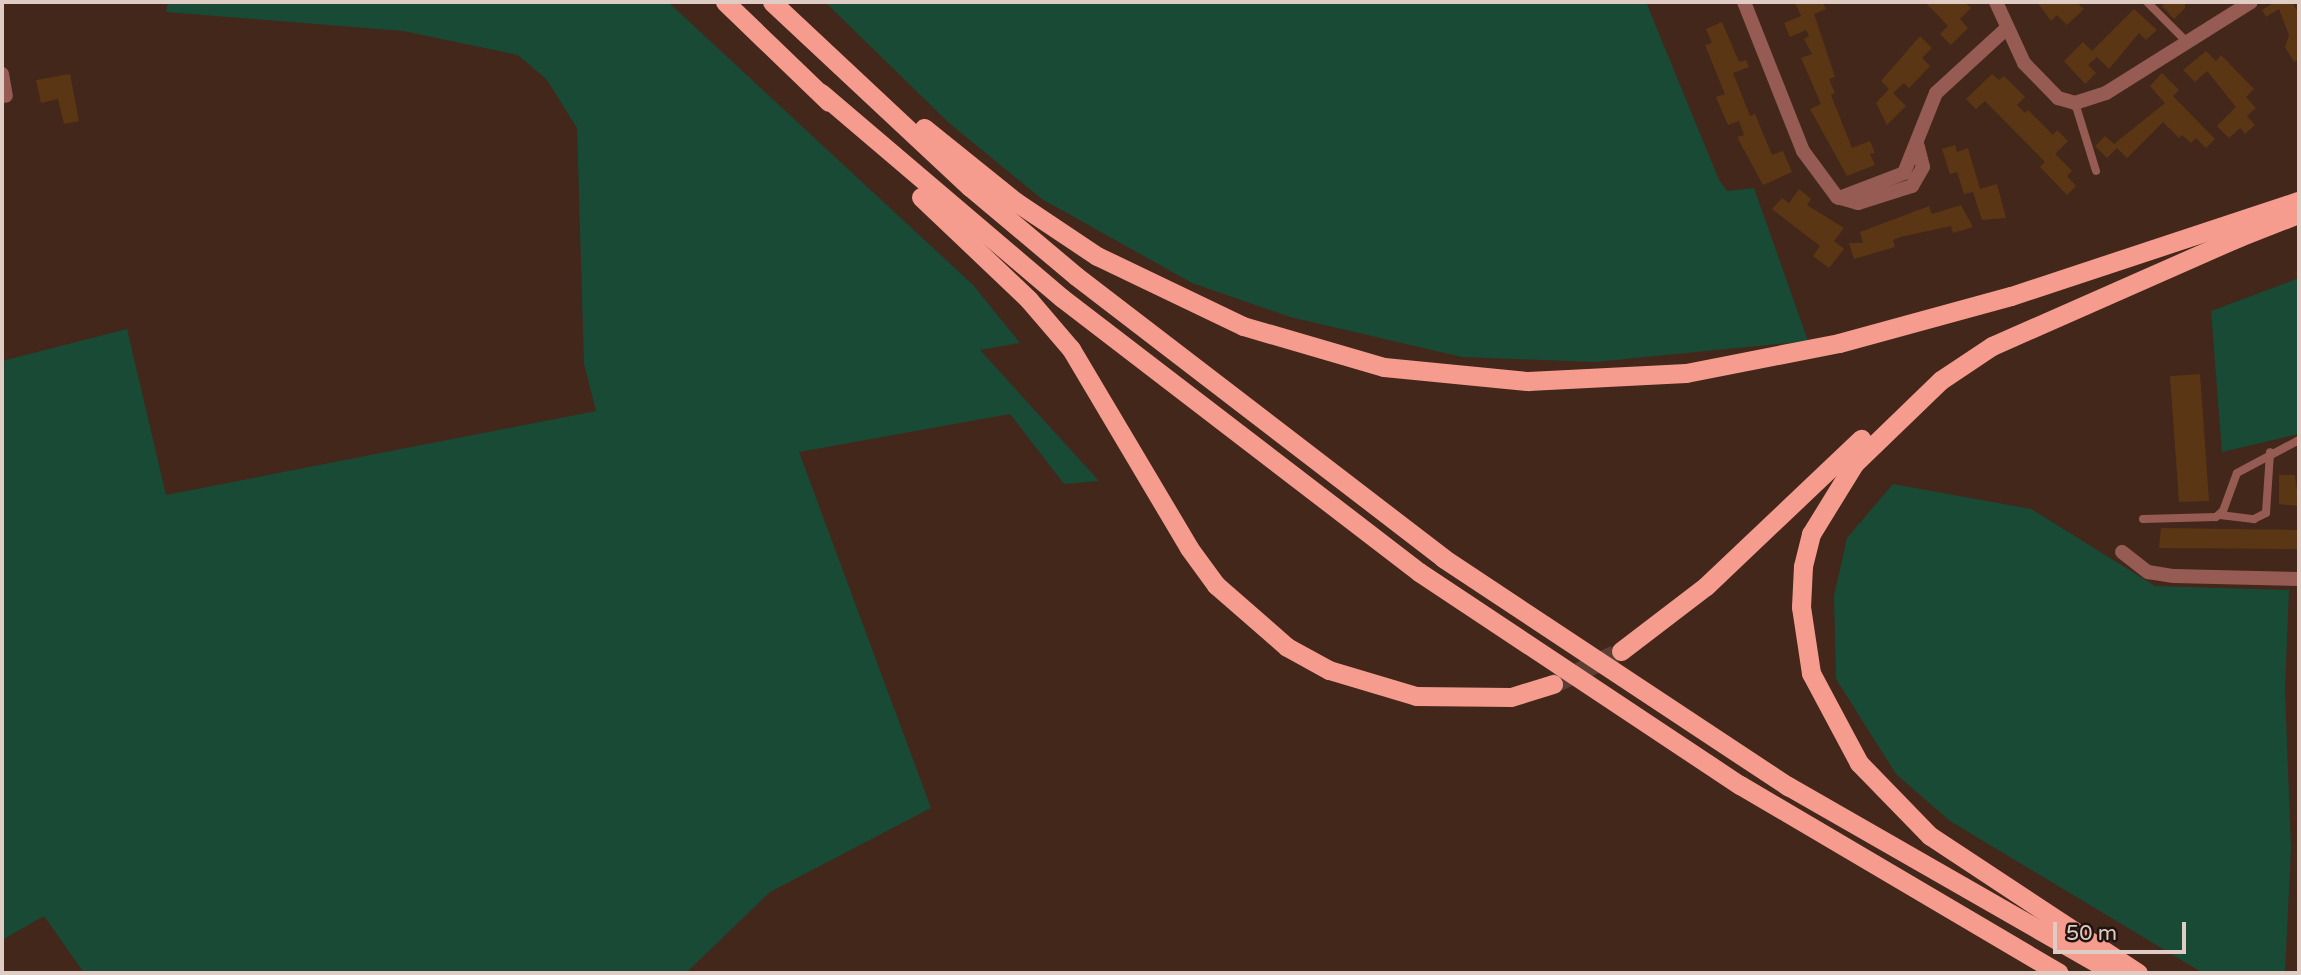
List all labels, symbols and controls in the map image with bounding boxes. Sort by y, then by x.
scale bar [2056,908,2189,952]
text: 50 m [2066,921,2117,946]

